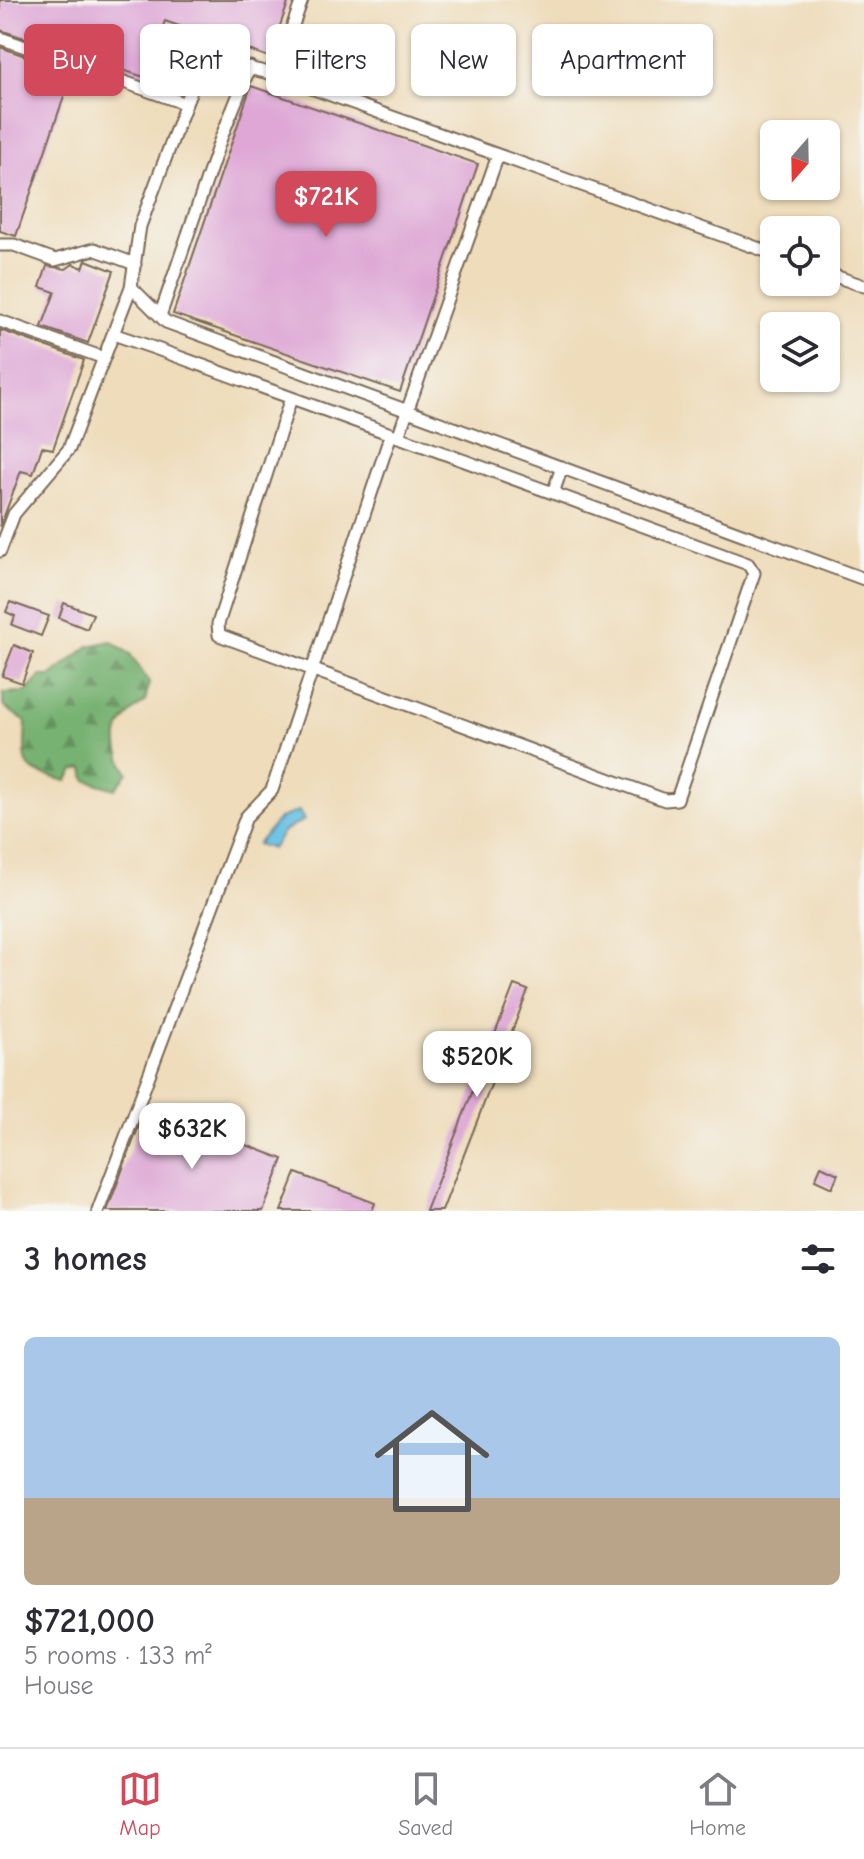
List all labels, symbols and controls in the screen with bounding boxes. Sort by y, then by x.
chip: Buy [24,24,124,96]
chip: Rent [140,24,250,96]
chip: Filters [266,24,395,96]
chip: New [411,24,516,96]
chip: Apartment [532,24,713,96]
north arrow [760,120,840,200]
map controls [760,120,840,392]
pin: $721K [270,171,382,239]
text: $721K [293,182,359,212]
button: locate [760,216,840,296]
button: layers [760,312,840,392]
pin: $520K [421,1031,533,1099]
text: $520K [441,1042,513,1072]
pin: $632K [136,1103,248,1171]
text: $632K [157,1114,227,1144]
icon: filters [796,1237,840,1281]
text: 3 homes [24,1239,147,1279]
icon: home [360,1389,504,1533]
text: $721,000 [24,1601,155,1641]
text: 5 rooms · 133 m² [24,1641,212,1671]
text: House [24,1671,94,1701]
tab: Map [118,1767,162,1841]
tab: Saved [398,1767,453,1841]
tab: Home [689,1767,746,1841]

